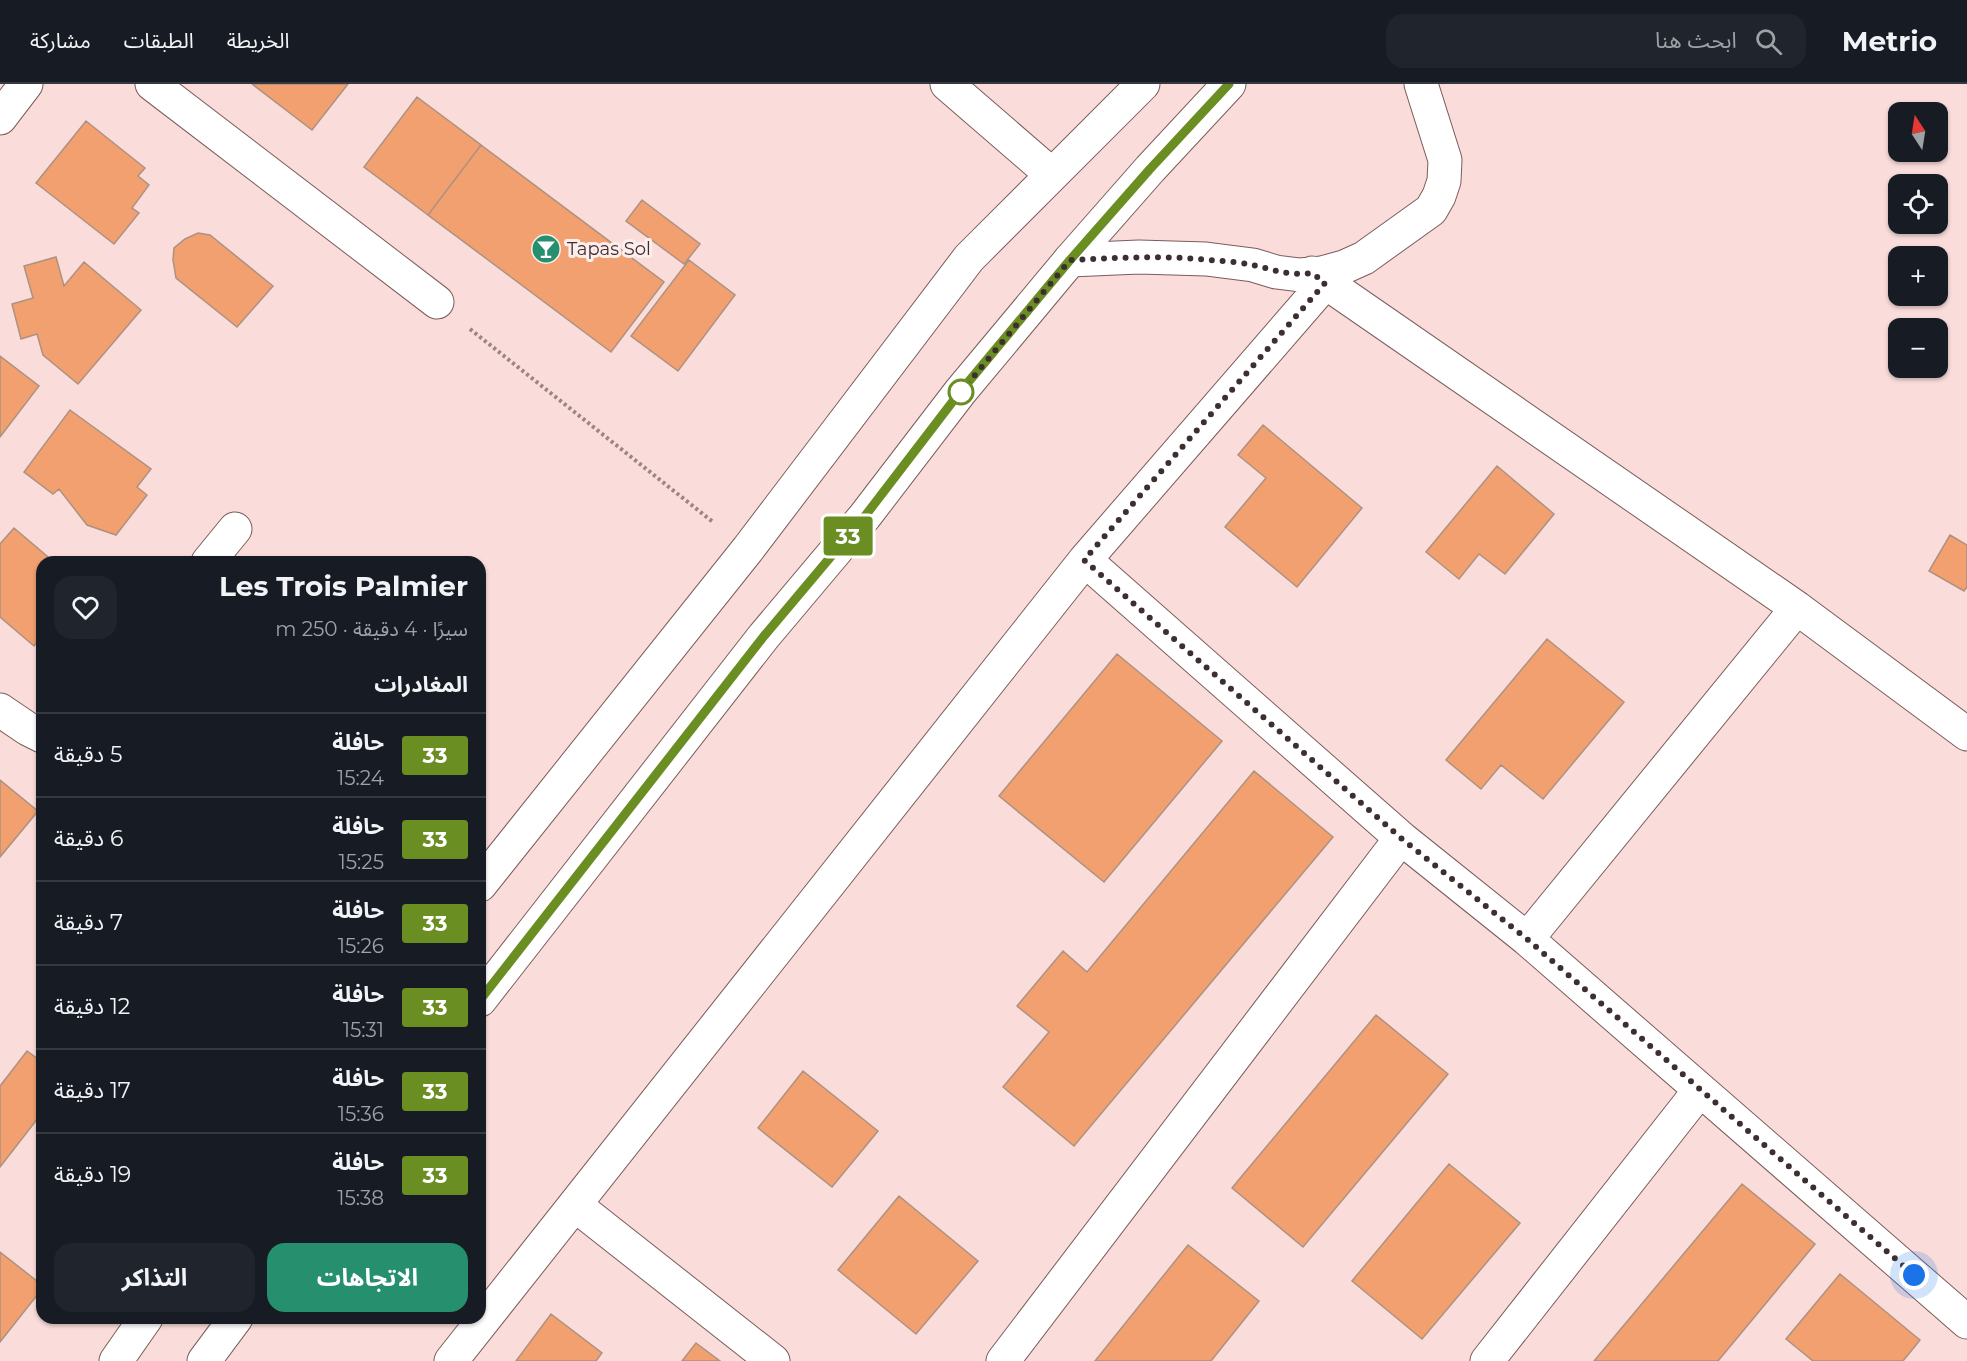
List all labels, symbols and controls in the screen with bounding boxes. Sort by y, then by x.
search box [1386,14,1806,68]
text: Metrio [1842,24,1937,58]
icon: search [1752,25,1785,58]
text: ابحث هنا [1655,27,1737,54]
text: مشاركة [30,28,91,53]
text: الطبقات [124,28,194,53]
text: الخريطة [227,28,290,53]
north arrow [1888,102,1948,162]
map controls [1888,102,1948,378]
button: locate [1888,174,1948,234]
bar icon: Tapas Sol [530,233,562,265]
place label: Tapas Sol [567,238,651,260]
button: + [1888,246,1948,306]
button: − [1888,318,1948,378]
unlabelled marker [948,379,974,405]
line badge: 33 [821,516,875,556]
text: 33 [836,524,860,549]
text: Les Trois Palmier [219,569,468,603]
button: heart [54,576,117,639]
text: سيرًا · 4 دقيقة · 250 m [275,617,468,641]
text: المغادرات [374,671,468,698]
text: حافلة [332,729,384,756]
text: 5 دقيقة [54,741,122,768]
text: 33 [423,743,447,768]
text: 15:24 [337,766,384,790]
text: حافلة [332,813,384,840]
text: 6 دقيقة [54,825,123,852]
text: 33 [423,827,447,852]
text: 15:25 [339,850,384,874]
text: حافلة [332,897,384,924]
text: 7 دقيقة [54,909,123,936]
text: 33 [423,911,447,936]
text: 15:26 [338,934,384,958]
text: حافلة [332,981,384,1008]
text: 12 دقيقة [54,993,130,1020]
text: 33 [423,995,447,1020]
text: 15:31 [343,1018,384,1042]
text: حافلة [332,1065,384,1092]
text: 17 دقيقة [54,1077,131,1104]
text: 33 [423,1079,447,1104]
text: 15:36 [338,1102,384,1126]
text: حافلة [332,1149,384,1176]
text: 19 دقيقة [54,1161,131,1188]
text: 33 [423,1163,447,1188]
text: 15:38 [337,1186,384,1210]
button: التذاكر [54,1243,255,1312]
button: الاتجاهات [267,1243,468,1312]
your location [1899,1260,1929,1290]

